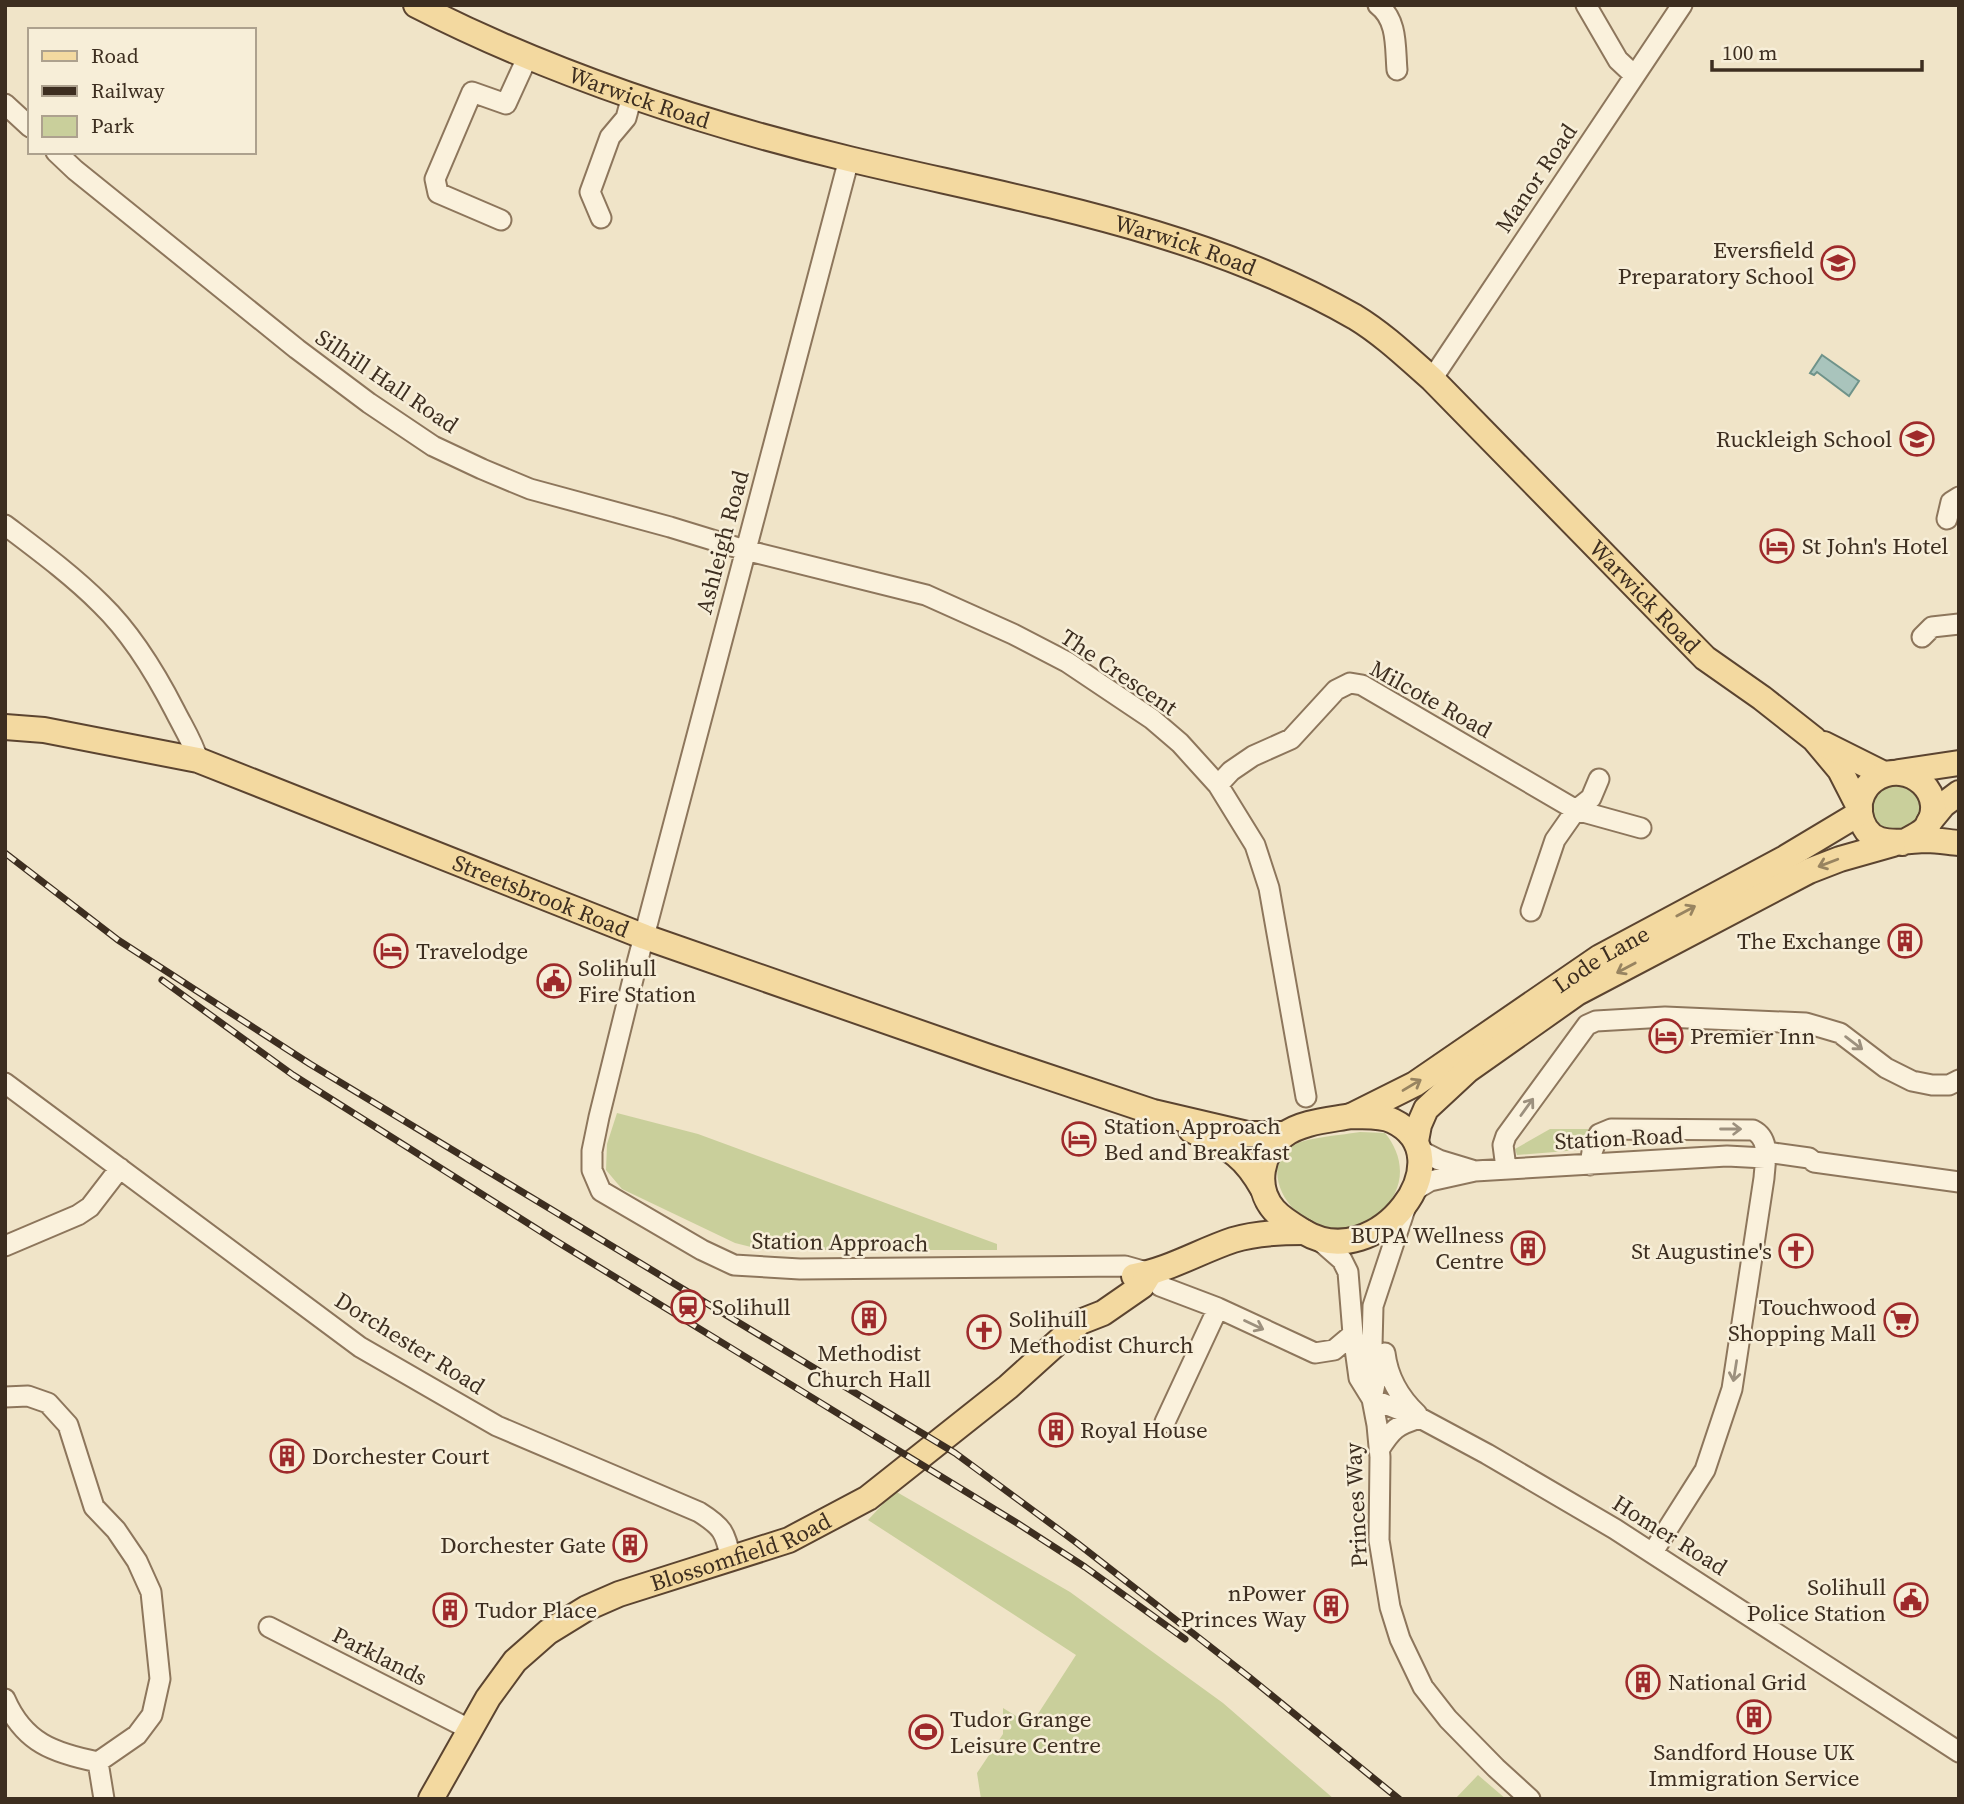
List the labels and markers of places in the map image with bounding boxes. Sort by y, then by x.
place label: Eversfield Preparatory School [1618,234,1814,292]
school or university icon: Eversfield Preparatory School [1819,244,1857,282]
school or university icon: Ruckleigh School [1898,420,1936,458]
place label: Ruckleigh School [1716,423,1892,455]
hotel icon: St John's Hotel [1758,527,1796,565]
place label: St John's Hotel [1802,530,1948,562]
building icon: The Exchange [1886,922,1924,960]
place label: The Exchange [1737,925,1881,957]
hotel icon: Travelodge [372,932,410,970]
place label: Travelodge [416,935,528,967]
place label: Solihull Fire Station [578,952,696,1010]
public building icon: Solihull Fire Station [535,962,573,1000]
hotel icon: Premier Inn [1647,1017,1685,1055]
place label: Premier Inn [1690,1020,1815,1052]
place label: Station Approach Bed and Breakfast [1104,1110,1290,1168]
hotel icon: Station Approach Bed and Breakfast [1060,1120,1098,1158]
place label: BUPA Wellness Centre [1351,1219,1504,1277]
building icon: BUPA Wellness Centre [1509,1229,1547,1267]
church icon: St Augustine's [1777,1232,1815,1270]
place label: St Augustine's [1631,1235,1772,1267]
station icon: Solihull [669,1288,707,1326]
place label: Solihull [712,1291,791,1323]
place label: Touchwood Shopping Mall [1728,1291,1876,1349]
building icon: Methodist Church Hall [850,1299,888,1337]
supermarket icon: Touchwood Shopping Mall [1882,1301,1920,1339]
place label: Solihull Methodist Church [1009,1303,1194,1361]
church icon: Solihull Methodist Church [965,1313,1003,1351]
place label: Methodist Church Hall [807,1337,931,1395]
building icon: Royal House [1037,1411,1075,1449]
place label: Royal House [1080,1414,1208,1446]
building icon: Dorchester Court [268,1437,306,1475]
place label: Dorchester Court [312,1440,490,1472]
building icon: Dorchester Gate [611,1526,649,1564]
place label: Dorchester Gate [440,1529,606,1561]
place label: Solihull Police Station [1747,1571,1886,1629]
place label: nPower Princes Way [1181,1577,1306,1635]
public building icon: Solihull Police Station [1892,1581,1930,1619]
building icon: nPower Princes Way [1312,1587,1350,1625]
building icon: Tudor Place [431,1591,469,1629]
place label: Tudor Place [475,1594,597,1626]
building icon: National Grid [1624,1663,1662,1701]
place label: National Grid [1668,1666,1806,1698]
building icon: Sandford House UK Immigration Service [1735,1698,1773,1736]
place label: Tudor Grange Leisure Centre [950,1703,1101,1761]
sports icon: Tudor Grange Leisure Centre [907,1713,945,1751]
place label: Sandford House UK Immigration Service [1648,1736,1860,1794]

